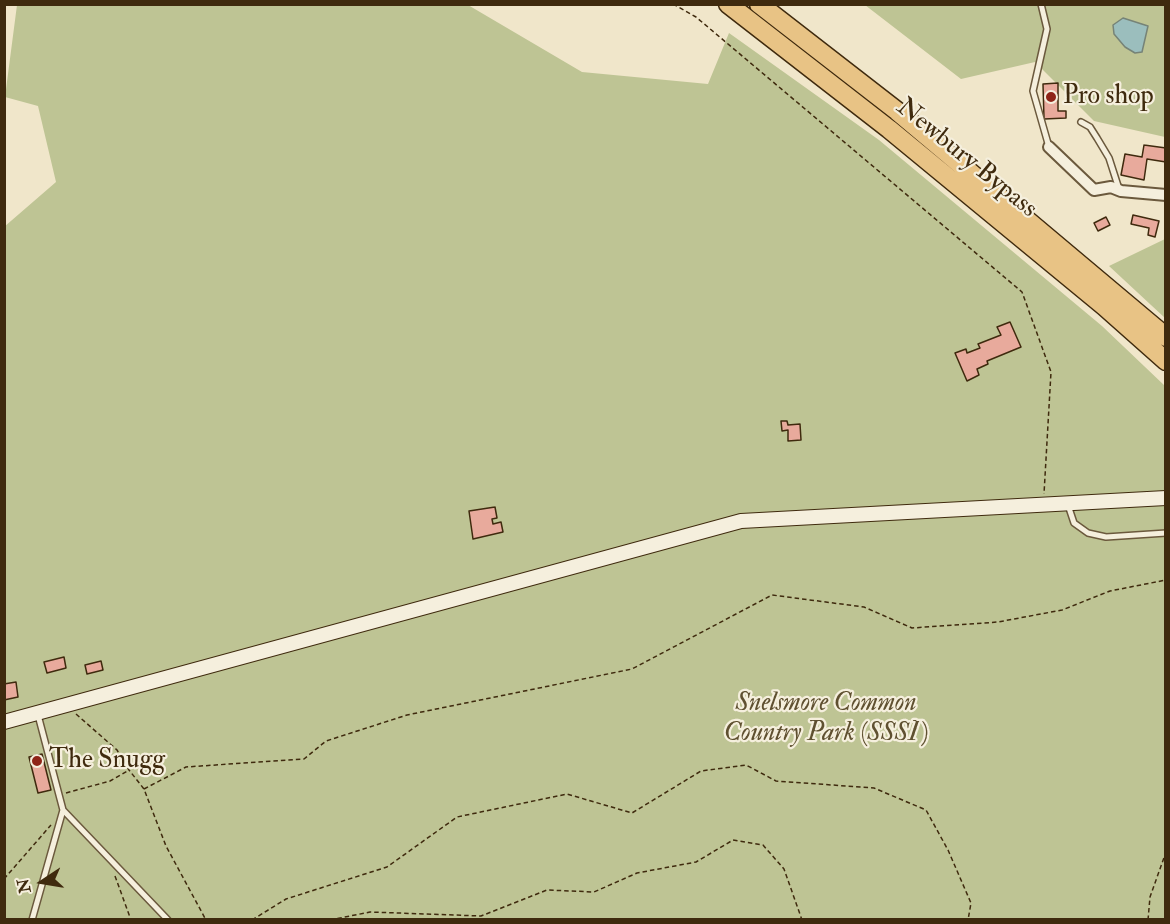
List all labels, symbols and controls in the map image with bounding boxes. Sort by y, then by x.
place label: Pro shop [1063,81,1154,113]
marker: Pro shop [1044,90,1058,104]
street label: Newbury Bypass [889,93,1043,225]
park label: Snelsmore Common Country Park (SSSI) [724,688,928,750]
place label: The Snugg [49,745,165,777]
marker: The Snugg [30,754,44,768]
north arrow [12,852,72,912]
text: N [13,877,36,895]

